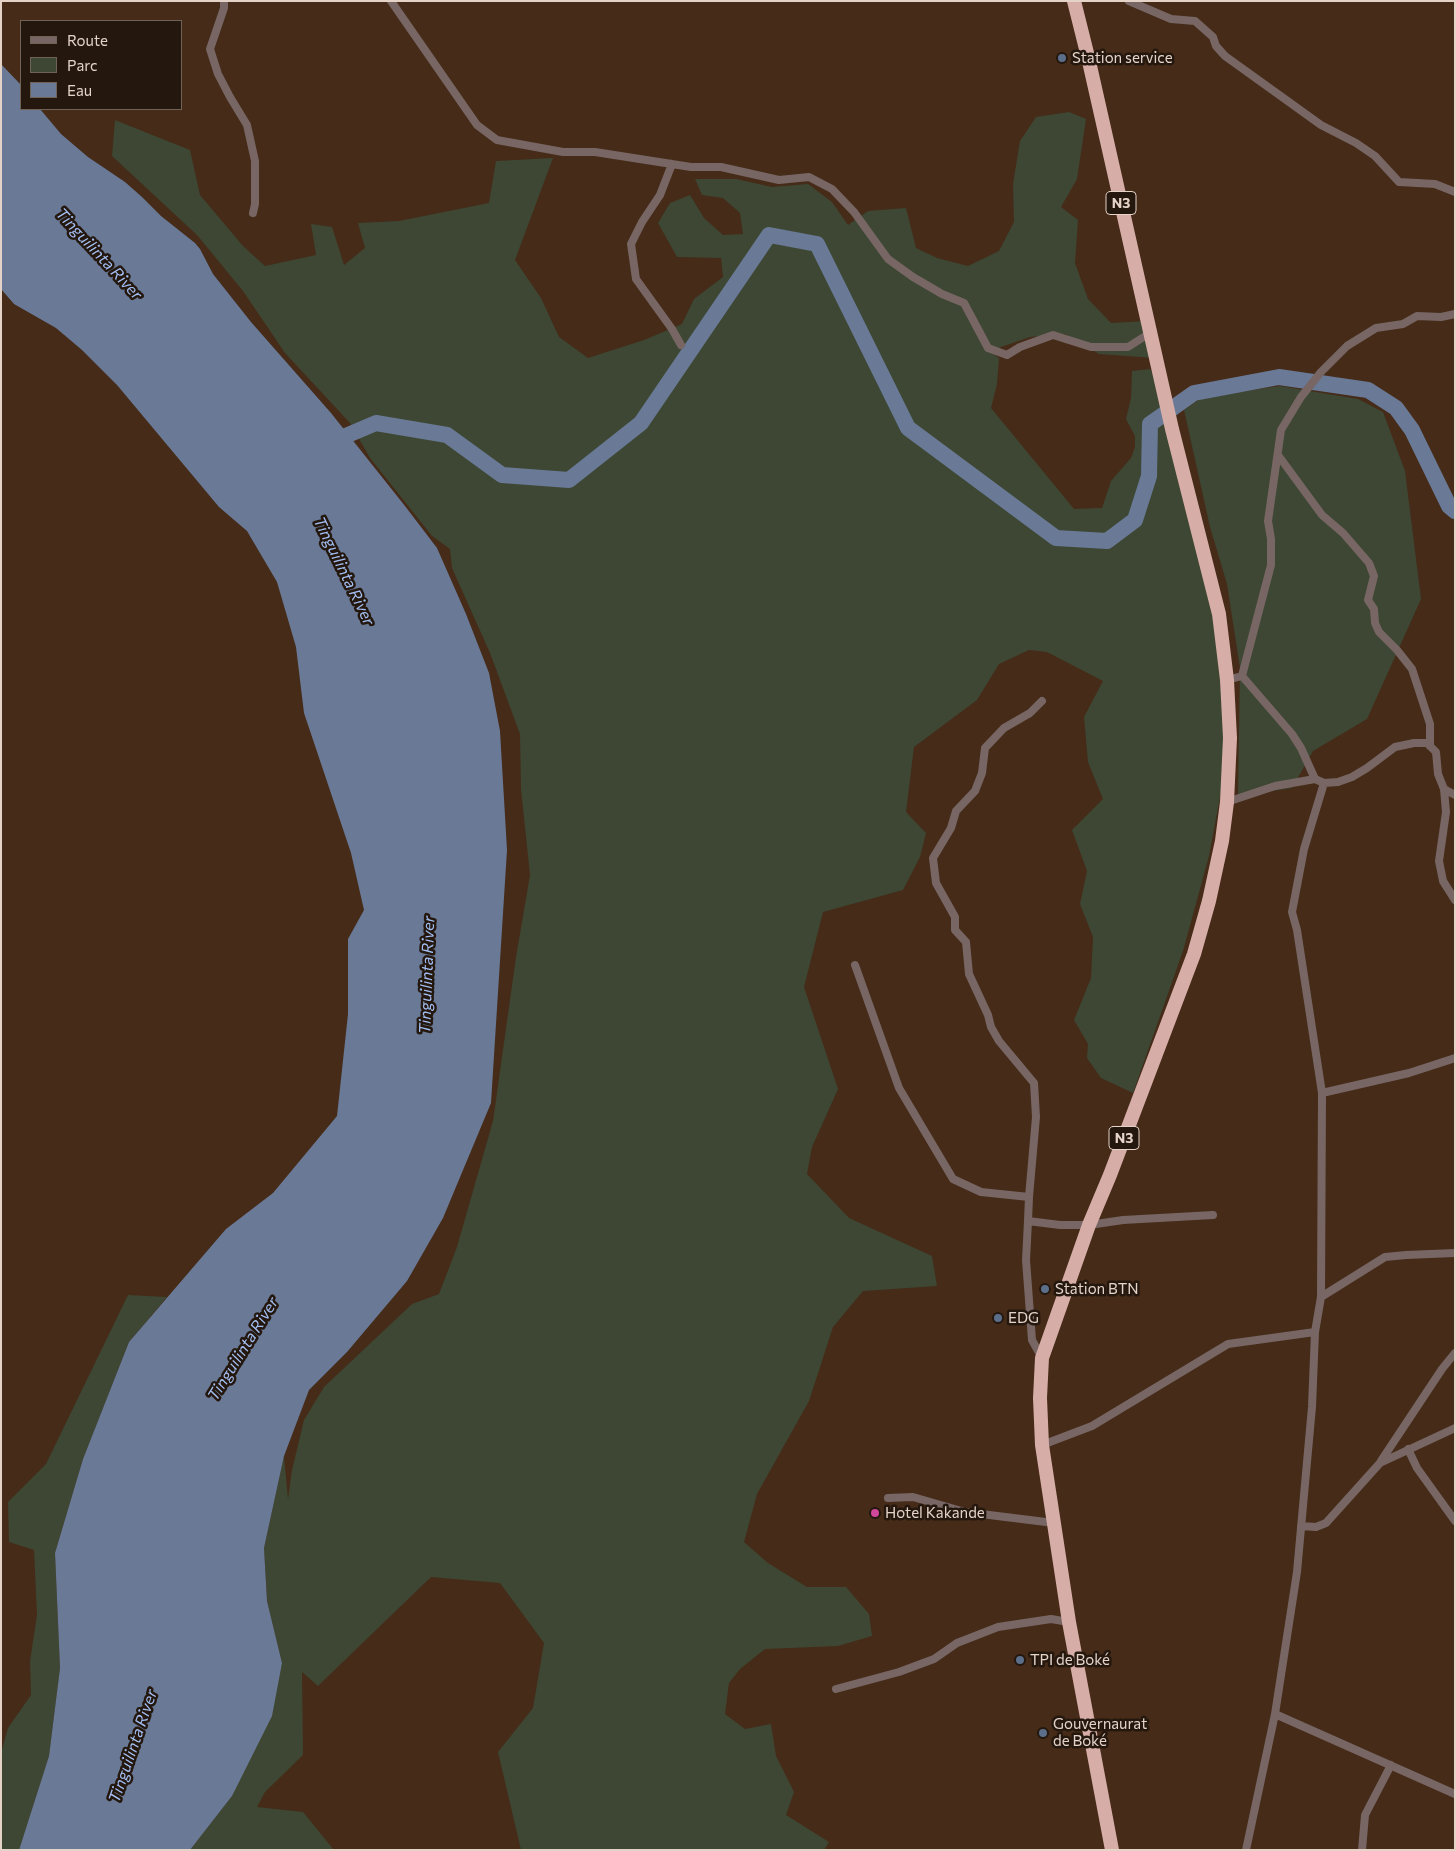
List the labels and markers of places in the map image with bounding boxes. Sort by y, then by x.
place label: Station service [1072,49,1173,67]
marker: Station service [1056,52,1068,64]
place label: Station BTN [1055,1280,1139,1298]
marker: Station BTN [1039,1283,1051,1295]
place label: EDG [1008,1309,1039,1327]
marker: EDG [992,1312,1004,1324]
place label: Hotel Kakande [885,1504,985,1522]
marker: Hotel Kakande [869,1507,881,1519]
place label: TPI de Boké [1030,1651,1110,1669]
marker: TPI de Boké [1014,1654,1026,1666]
place label: Gouvernaurat de Boké [1053,1715,1147,1750]
marker: Gouvernaurat de Boké [1037,1727,1049,1739]

